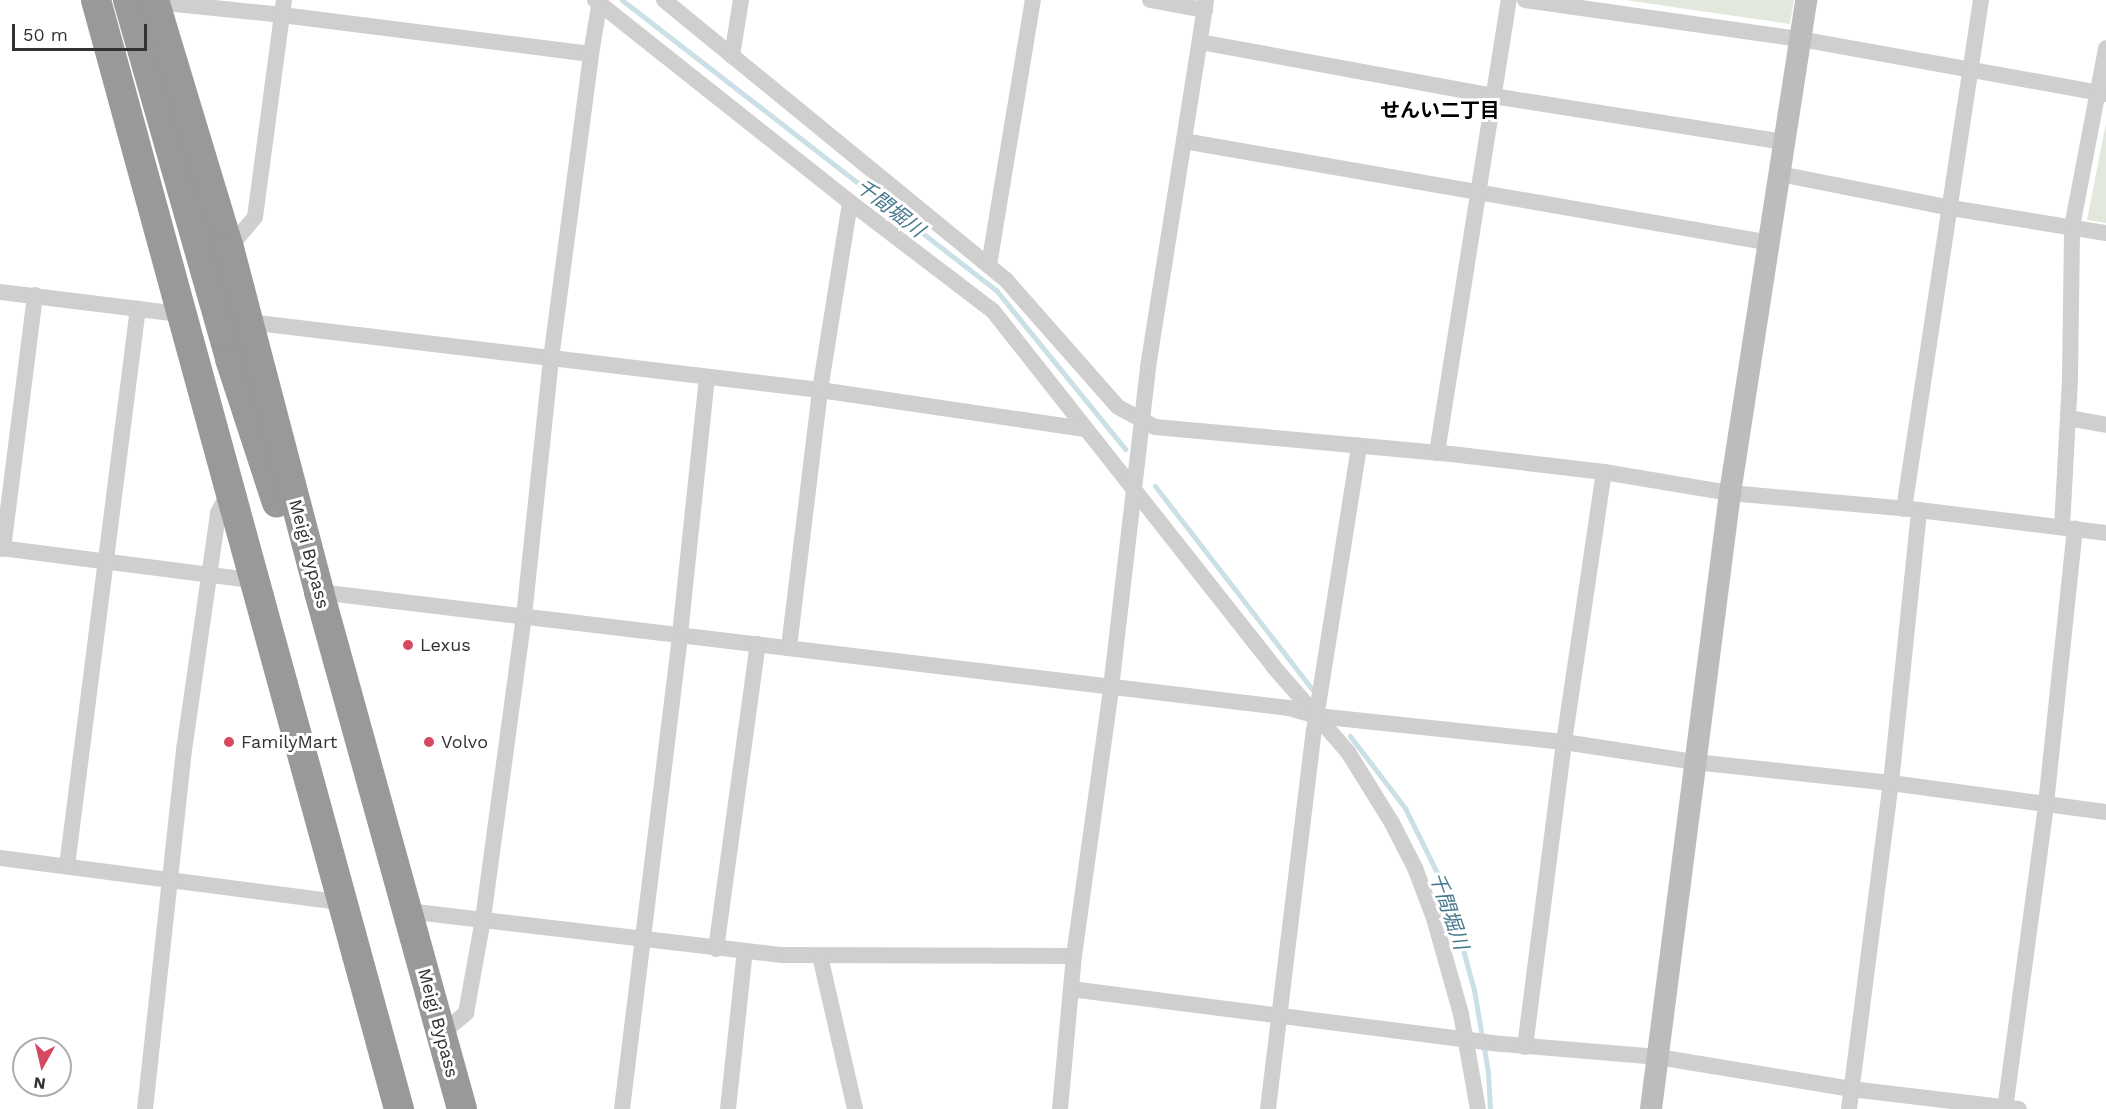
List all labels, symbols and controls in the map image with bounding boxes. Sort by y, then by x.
scale bar [15,12,150,50]
text: 50 m [23,24,68,45]
district label: せんい二丁目 [1380,98,1500,122]
water label: 千間堀川 [851,174,929,242]
street label: Meigi Bypass [284,497,334,611]
place label: Lexus [420,634,471,656]
marker: Lexus [401,638,415,652]
place label: FamilyMart [241,731,337,753]
place label: Volvo [441,731,488,753]
marker: FamilyMart [222,735,236,749]
marker: Volvo [422,735,436,749]
water label: 千間堀川 [1425,869,1473,953]
street label: Meigi Bypass [413,966,463,1080]
north arrow [12,1037,72,1097]
text: N [33,1073,47,1094]

